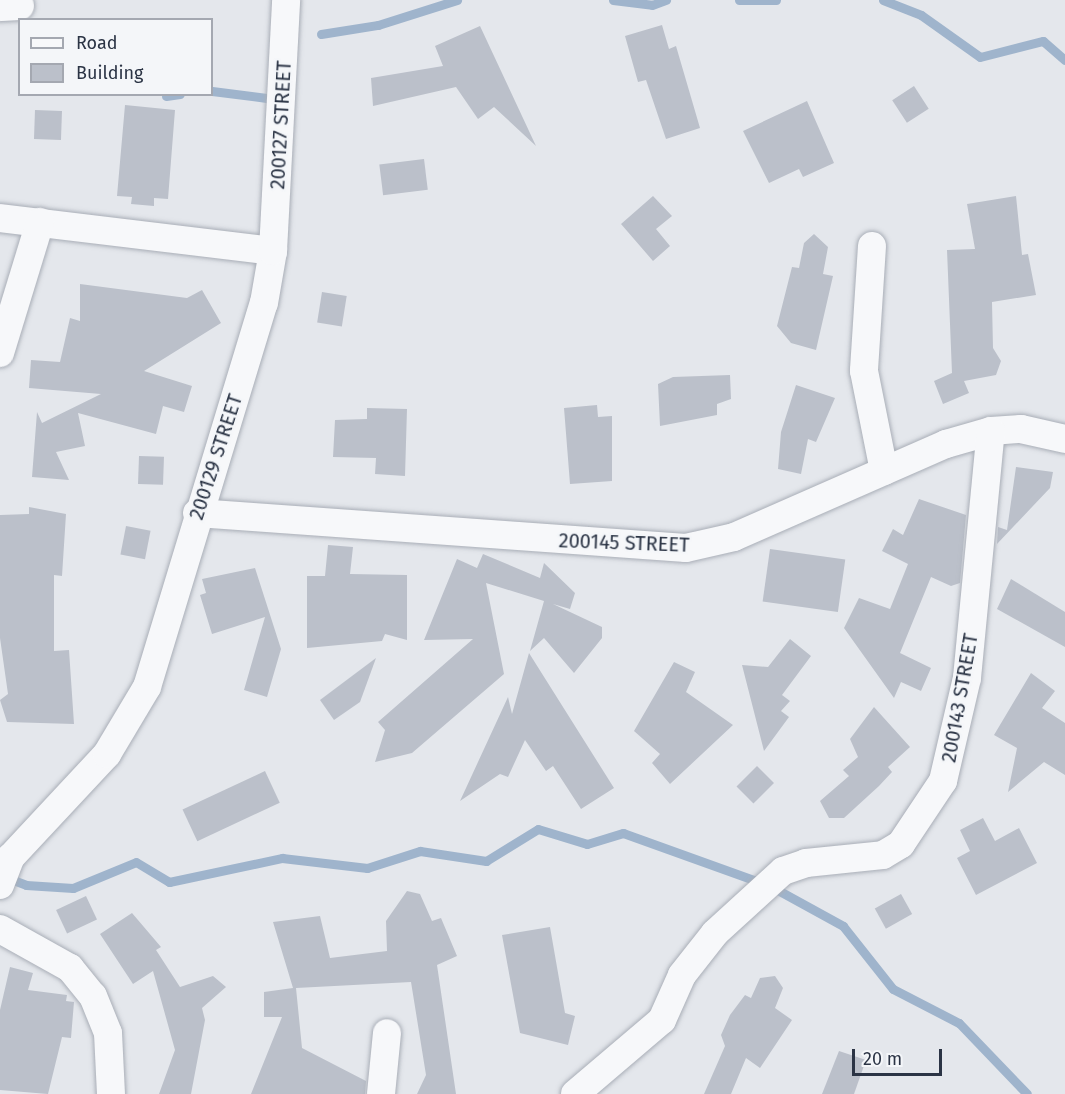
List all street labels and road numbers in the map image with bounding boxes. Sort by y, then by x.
street label: 200127 STREET [266,60,296,190]
street label: 200129 STREET [184,391,248,523]
street label: 200145 STREET [558,529,690,557]
street label: 200143 STREET [937,632,983,764]

